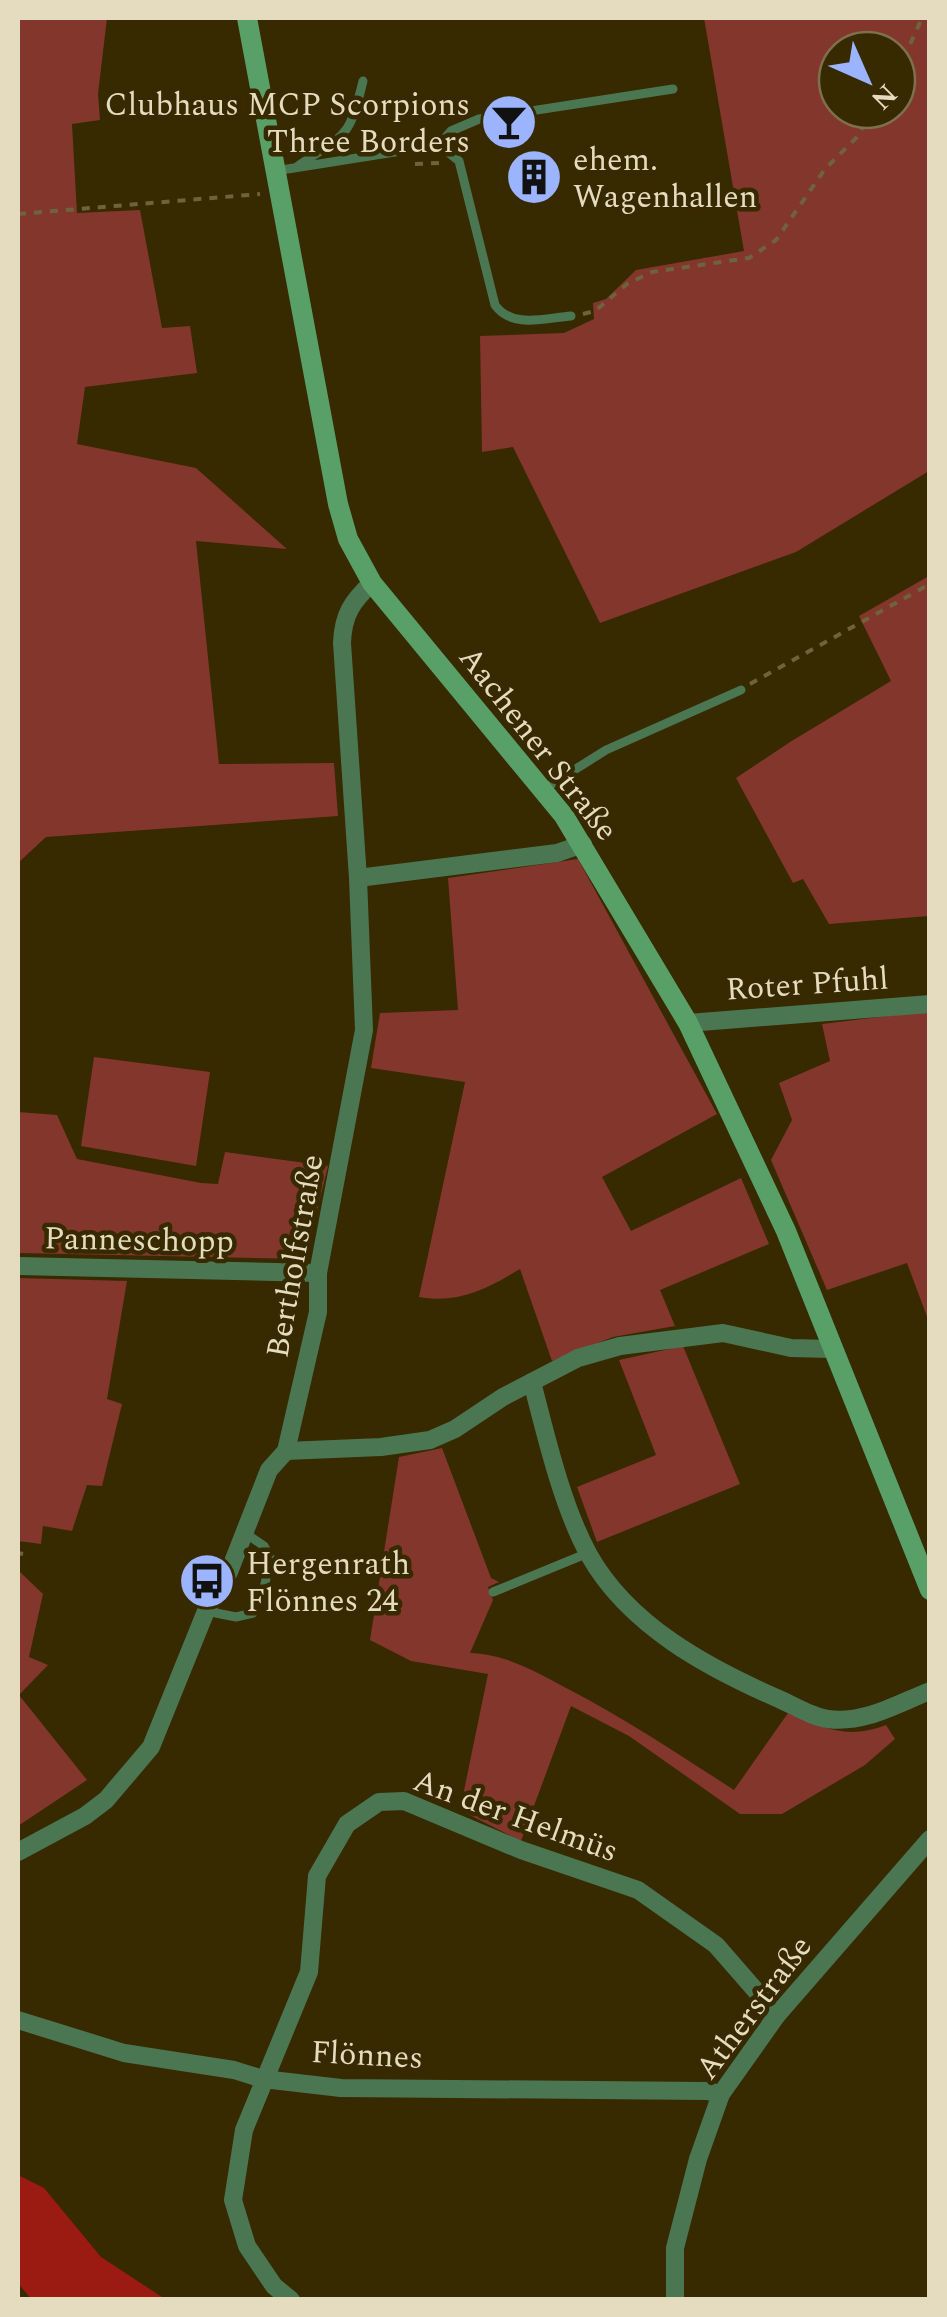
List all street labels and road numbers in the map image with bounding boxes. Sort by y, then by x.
street label: Aachener Straße [446,636,630,852]
street label: Roter Pfuhl [724,954,890,1015]
street label: Bertholfstraße [253,1151,337,1362]
street label: Panneschopp [44,1214,234,1267]
street label: An der Helmüs [406,1757,625,1876]
street label: Atherstraße [684,1925,825,2090]
street label: Flönnes [310,2028,424,2083]

